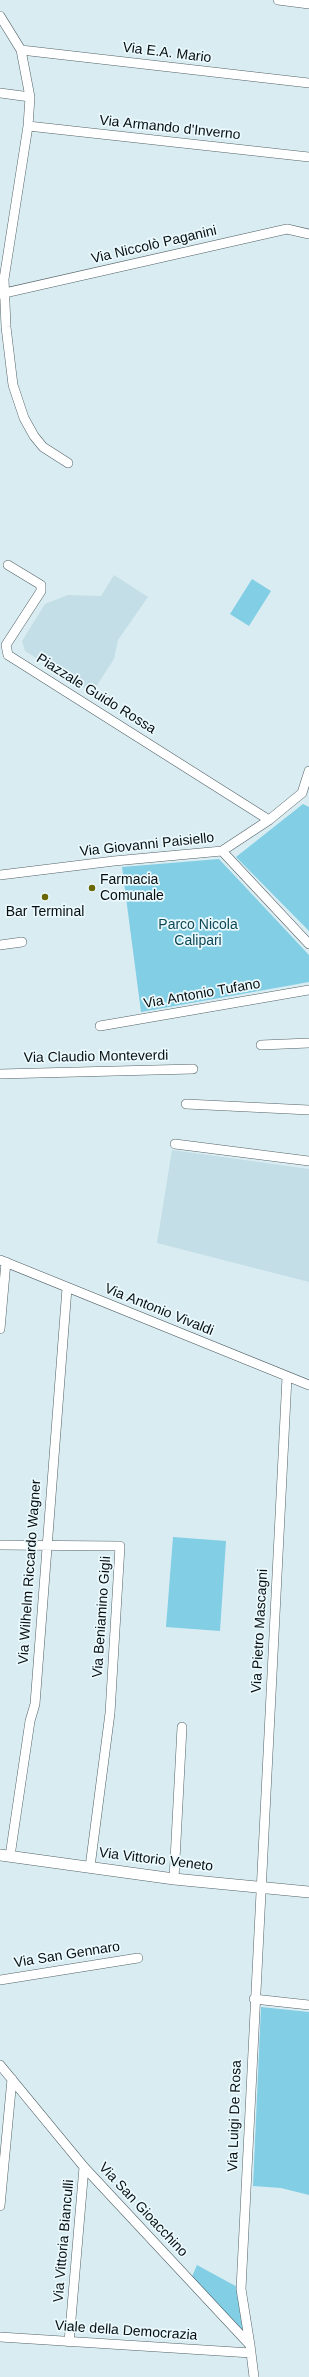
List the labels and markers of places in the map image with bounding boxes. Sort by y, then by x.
place label: Farmacia Comunale [100,872,164,904]
marker: Farmacia Comunale [87,883,97,893]
marker: Bar Terminal [40,892,50,902]
place label: Bar Terminal [6,904,84,920]

